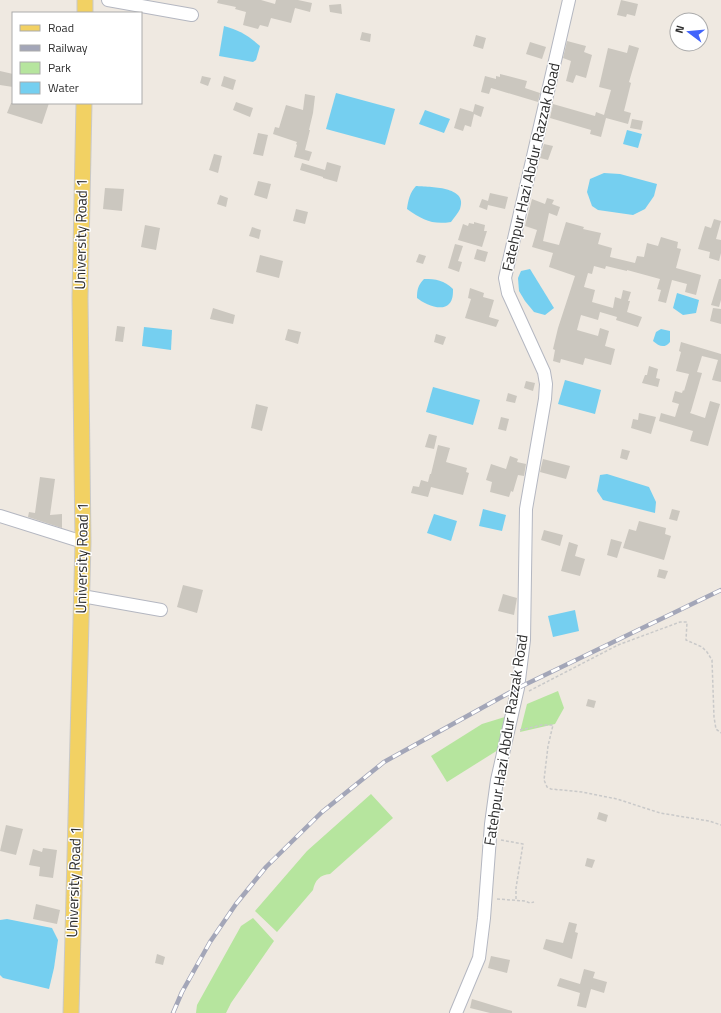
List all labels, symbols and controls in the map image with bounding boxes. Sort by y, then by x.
legend [12,12,142,104]
north arrow [669,12,709,52]
text: Road [48,18,74,37]
text: N [671,23,688,35]
text: Railway [48,38,88,57]
text: Park [48,58,71,77]
street label: Fatehpur Hazi Abdur Razzak Road [495,60,566,273]
text: Water [48,78,79,97]
street label: University Road 1 [68,178,93,290]
street label: University Road 1 [69,502,94,614]
street label: Fatehpur Hazi Abdur Razzak Road [477,633,534,847]
street label: University Road 1 [60,826,87,938]

